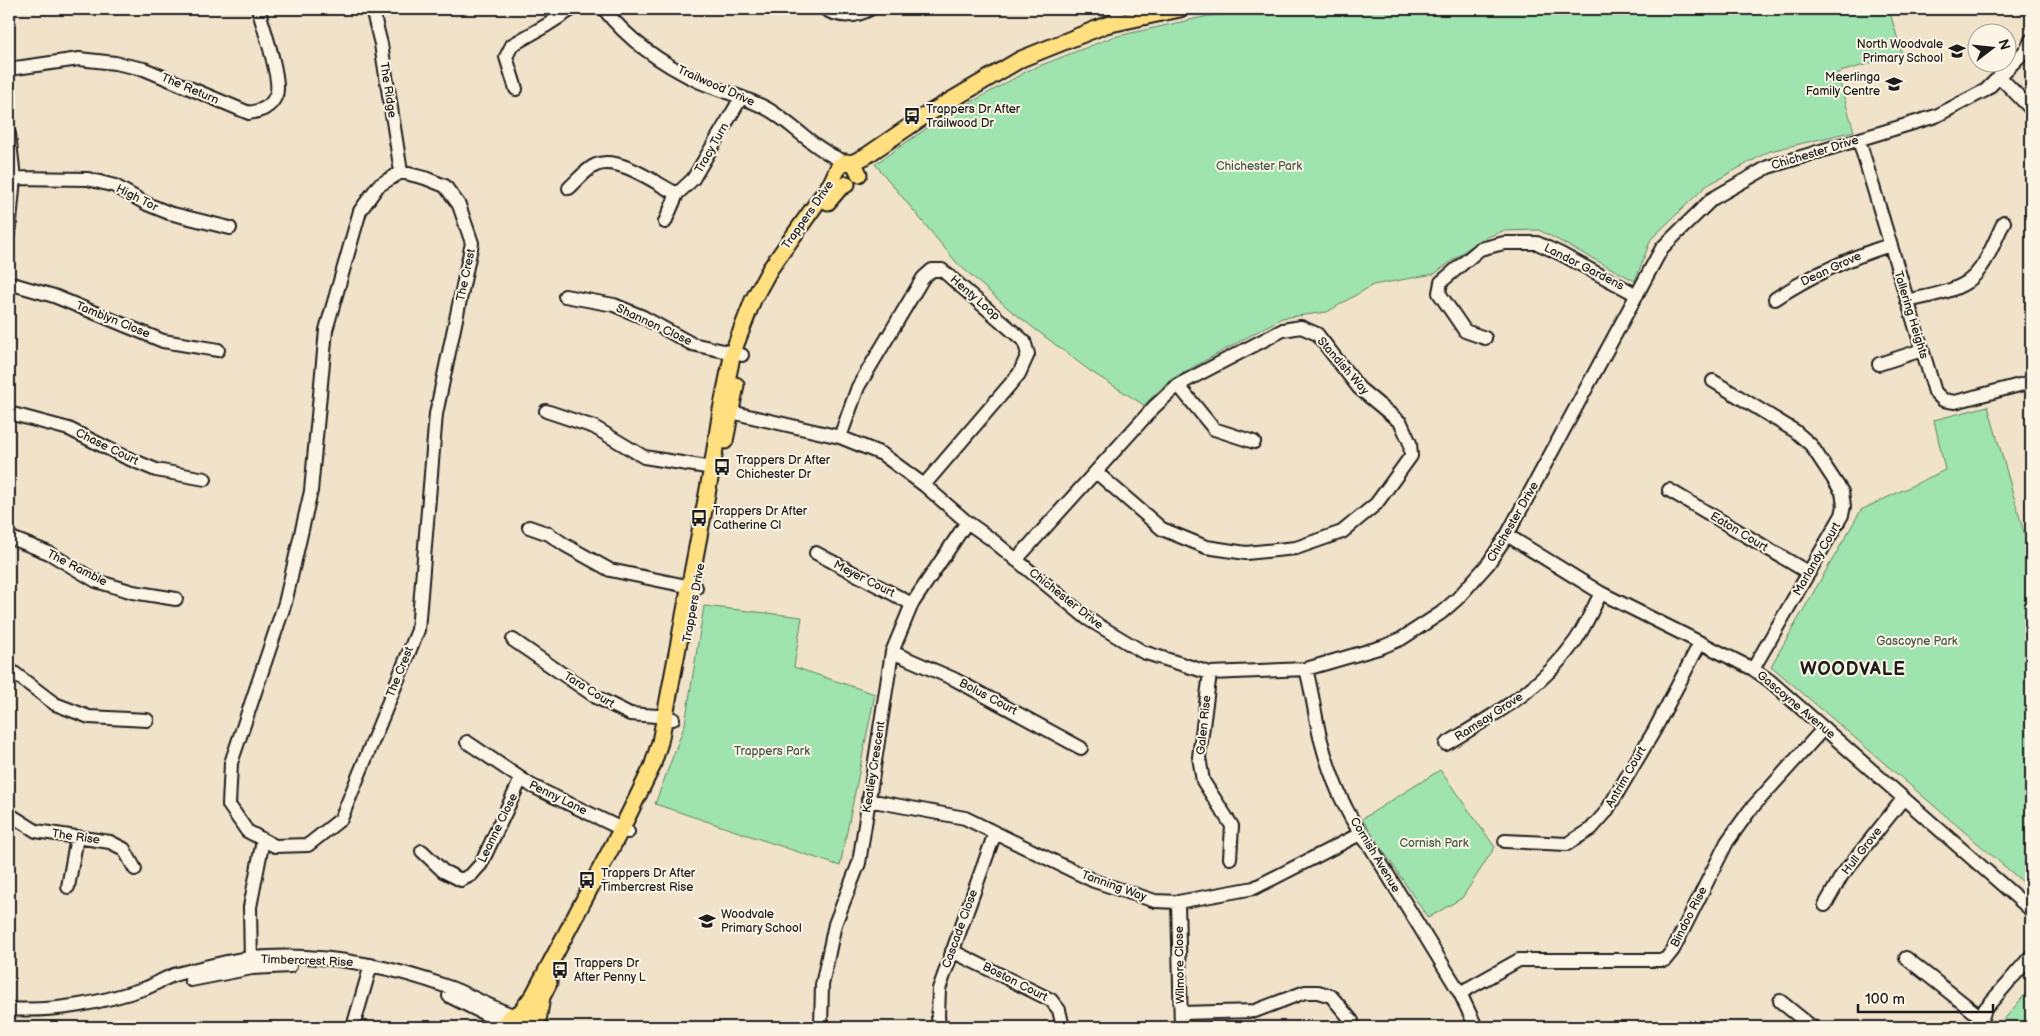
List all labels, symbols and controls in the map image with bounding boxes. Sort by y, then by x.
north arrow [1968,22,2018,72]
place label: North Woodvale Primary School [1857,37,1943,66]
text: N [1994,37,2014,52]
school or university icon: North Woodvale Primary School [1947,41,1967,61]
street label: The Ridge [376,61,400,119]
street label: Trailwood Drive [675,62,757,110]
street label: The Return [159,70,221,108]
place label: Meerlinga Family Centre [1806,70,1880,99]
school or university icon: Meerlinga Family Centre [1884,74,1904,94]
place label: Trappers Dr After Trailwood Dr [926,102,1021,131]
bus stop icon: Trappers Dr After Trailwood Dr [902,106,922,126]
street label: Tracy Turn [692,120,732,176]
street label: Chichester Drive [1770,133,1860,173]
park label: Chichester Park [1216,159,1302,174]
street label: Trappers Drive [779,178,837,252]
street label: High Tor [113,181,161,215]
street label: Landor Gardens [1541,240,1627,294]
street label: The Crest [453,247,479,303]
street label: Dean Grove [1798,248,1864,290]
street label: Tallering Heights [1891,269,1931,361]
street label: Henty Loop [947,272,1003,324]
street label: Tamblyn Close [74,298,152,342]
street label: Shannon Close [614,301,694,349]
street label: Standish Way [1314,334,1373,398]
street label: Chase Court [73,425,141,469]
place label: Trappers Dr After Chichester Dr [736,453,831,482]
bus stop icon: Trappers Dr After Chichester Dr [712,457,732,477]
street label: Chichester Drive [1484,479,1542,565]
place label: Trappers Dr After Catherine Cl [713,504,808,533]
bus stop icon: Trappers Dr After Catherine Cl [689,508,709,528]
street label: Eaton Court [1707,509,1771,555]
street label: Marlandy Court [1790,519,1844,598]
street label: The Ramble [44,546,110,590]
street label: Meyer Court [831,557,897,601]
street label: Trappers Drive [680,562,708,644]
street label: Chichester Drive [1026,565,1106,633]
park label: Gascoyne Park [1876,634,1958,649]
street label: The Crest [383,644,417,699]
district label: WOODVALE [1800,659,1906,680]
street label: Gascoyne Avenue [1754,668,1838,742]
street label: Tara Court [561,669,617,712]
street label: Bolus Court [956,675,1020,719]
street label: Ramsay Grove [1452,689,1526,745]
street label: Galen Rise [1193,694,1215,756]
street label: Keatley Crescent [859,720,889,814]
street label: Antrim Court [1602,743,1650,810]
park label: Trappers Park [734,744,810,759]
street label: Penny Lane [526,777,590,819]
street label: Leanne Close [475,791,521,865]
street label: Cornish Avenue [1347,815,1403,895]
street label: Hull Grove [1839,824,1885,878]
street label: The Rise [51,826,101,848]
park label: Cornish Park [1399,836,1469,851]
place label: Trappers Dr After Timbercrest Rise [601,866,696,895]
street label: Tanning Way [1079,867,1149,905]
bus stop icon: Trappers Dr After Timbercrest Rise [577,870,597,890]
street label: Bindoo Rise [1667,884,1711,950]
street label: Cascade Close [939,888,981,970]
place label: Woodvale Primary School [721,907,802,936]
school or university icon: Woodvale Primary School [697,911,717,931]
street label: Wilmore Close [1172,926,1188,1004]
street label: Timbercrest Rise [261,952,353,970]
place label: Trappers Dr After Penny L [574,956,646,985]
street label: Boston Court [980,959,1050,1005]
bus stop icon: Trappers Dr After Penny L [550,960,570,980]
scale bar [1858,981,1992,1013]
text: 100 m [1865,990,1905,1009]

